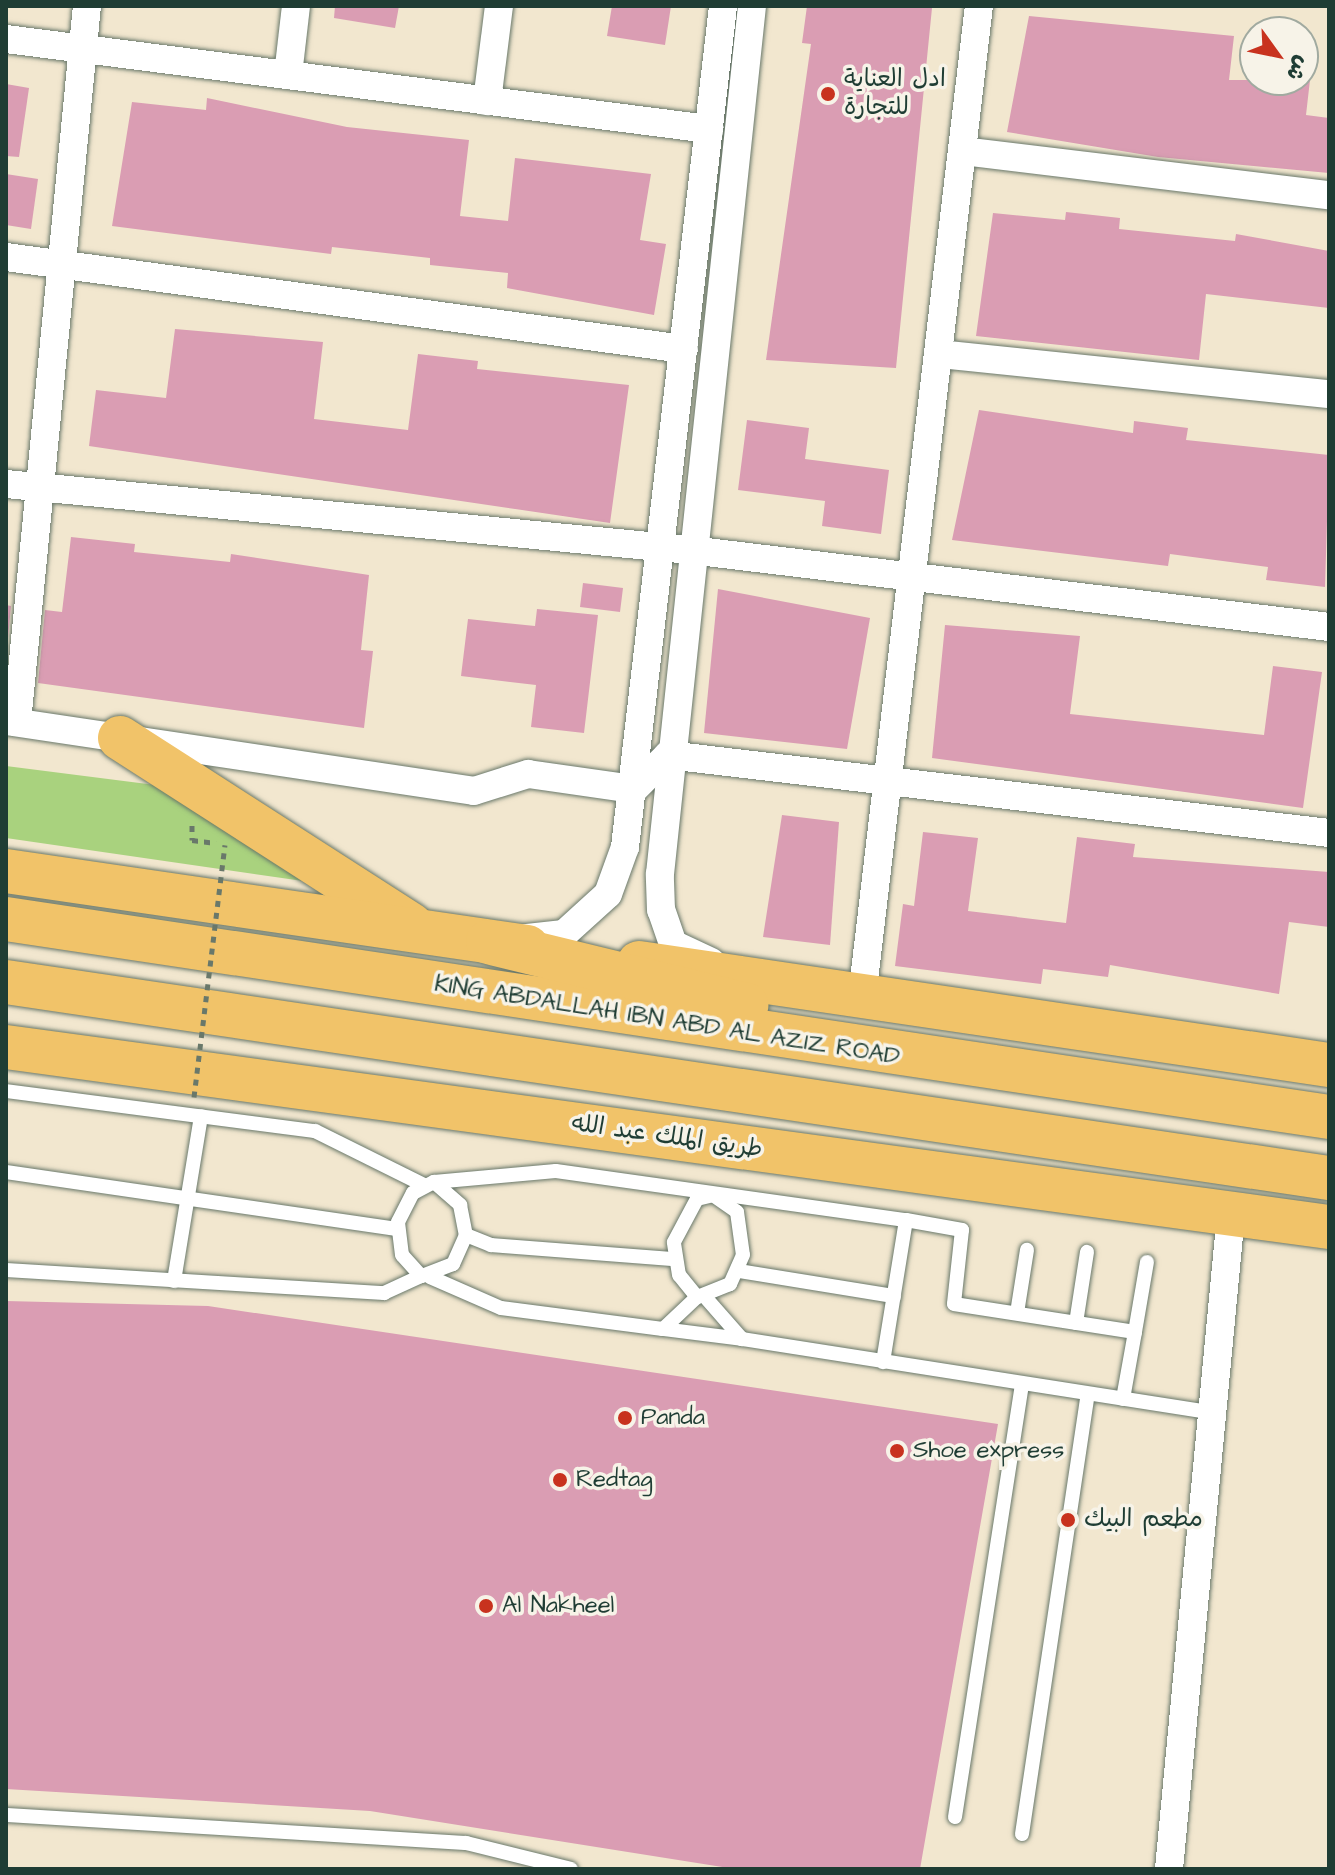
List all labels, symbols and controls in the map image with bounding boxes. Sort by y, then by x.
north arrow [1239,16,1319,96]
text: ش [1278,50,1317,87]
place label: ادل العناية للتجارة [844,66,946,122]
marker: ادل العناية للتجارة [819,85,837,103]
street label: KING ABDALLAH IBN ABD AL AZIZ ROAD [432,970,902,1072]
street label: طريق الملك عبد الله [570,1109,764,1165]
place label: Panda [641,1404,705,1432]
marker: Panda [616,1409,634,1427]
place label: Shoe express [913,1437,1064,1465]
marker: Shoe express [888,1442,906,1460]
place label: Redtag [576,1466,653,1494]
marker: Redtag [551,1471,569,1489]
place label: مطعم البيك [1084,1506,1203,1534]
marker: مطعم البيك [1059,1511,1077,1529]
place label: Al Nakheel [502,1592,614,1620]
marker: Al Nakheel [477,1597,495,1615]

